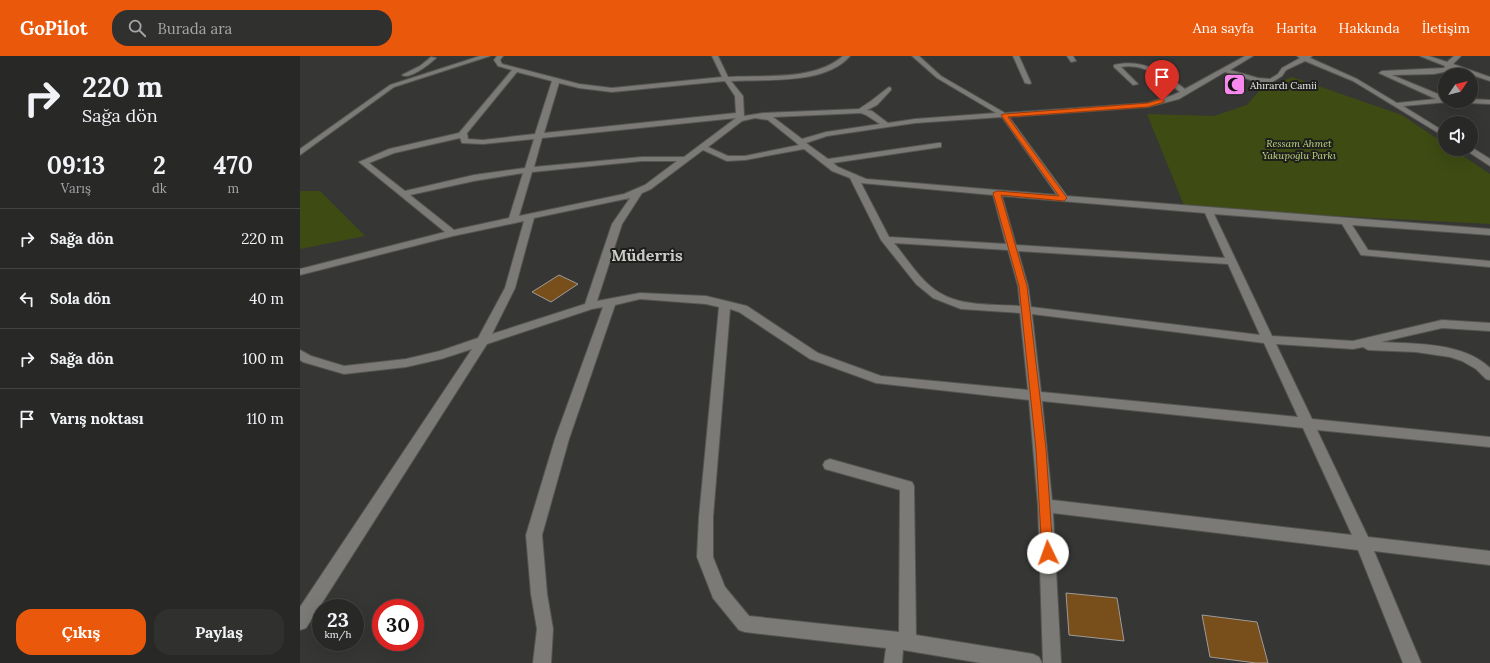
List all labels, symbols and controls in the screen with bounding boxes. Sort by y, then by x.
search box [112,10,392,46]
text: GoPilot [20,16,88,40]
icon: search [126,17,148,39]
text: Burada ara [158,19,232,38]
text: Ana sayfa [1193,19,1254,37]
text: Harita [1276,19,1317,37]
text: Hakkında [1339,19,1400,37]
text: İletişim [1422,19,1470,37]
pin [1145,60,1179,101]
icon: arrive [1151,66,1173,88]
north arrow [1438,68,1478,108]
map controls [1438,68,1478,156]
text: 220 m [82,69,163,105]
icon: right [16,72,68,124]
mosque icon: Ahırardı Camii [1222,72,1248,98]
place label: Ahırardı Camii [1249,79,1317,92]
text: Sağa dön [82,104,158,127]
button: sound [1438,116,1478,156]
park label: Ressam Ahmet Yakupoğlu Parkı [1262,137,1337,162]
text: 09:13 [47,150,105,181]
text: 2 [153,150,166,181]
text: 470 [213,150,253,181]
text: Varış [61,180,91,197]
text: dk [152,180,167,197]
text: m [228,180,239,197]
icon: right [16,228,38,250]
text: Sağa dön [50,229,114,248]
text: 220 m [241,229,284,248]
district label: Müderris [611,245,683,265]
icon: left [16,288,38,310]
text: Sola dön [50,289,111,308]
text: 40 m [249,289,284,308]
icon: right [16,348,38,370]
text: Sağa dön [50,349,114,368]
text: 100 m [243,349,284,368]
icon: arrive [16,408,38,430]
text: Varış noktası [50,409,144,428]
text: 110 m [246,409,284,428]
position arrow [1027,532,1069,574]
speed limit sign: 30 [372,599,424,651]
text: 23 [327,607,349,632]
button: Çıkış [16,609,146,655]
button: Paylaş [154,609,284,655]
text: km/h [324,628,352,641]

